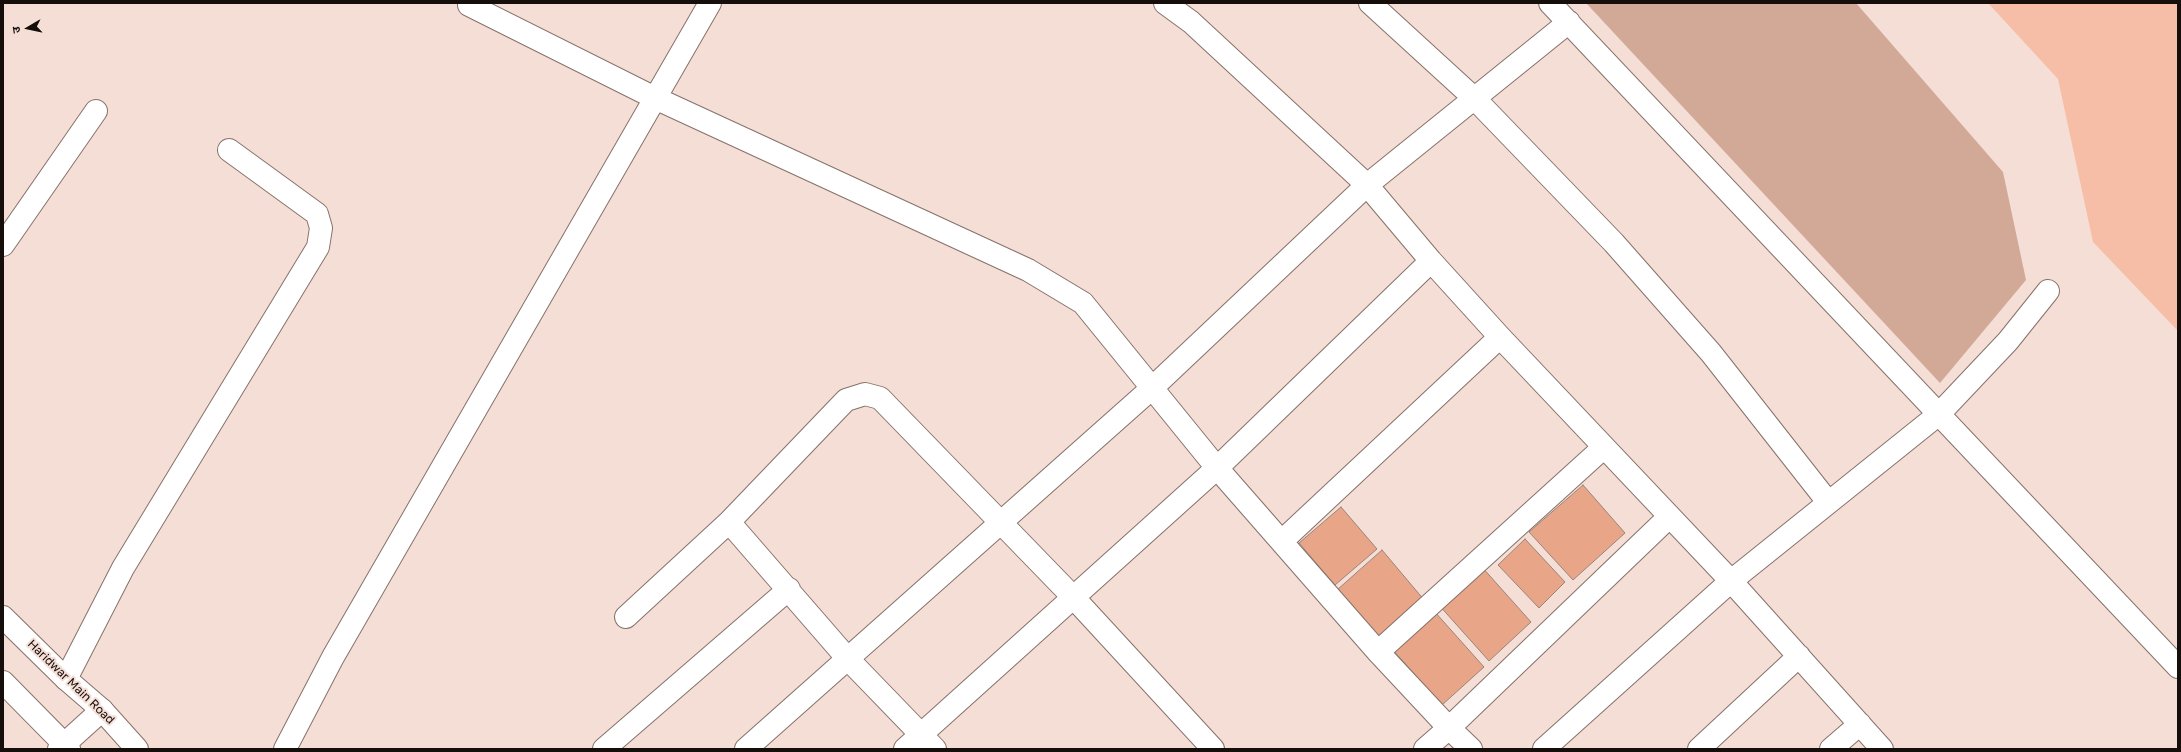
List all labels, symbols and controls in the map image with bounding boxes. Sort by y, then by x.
north arrow [8,8,48,48]
text: उ [9,26,23,34]
street label: Haridwar Main Road [25,637,117,727]

